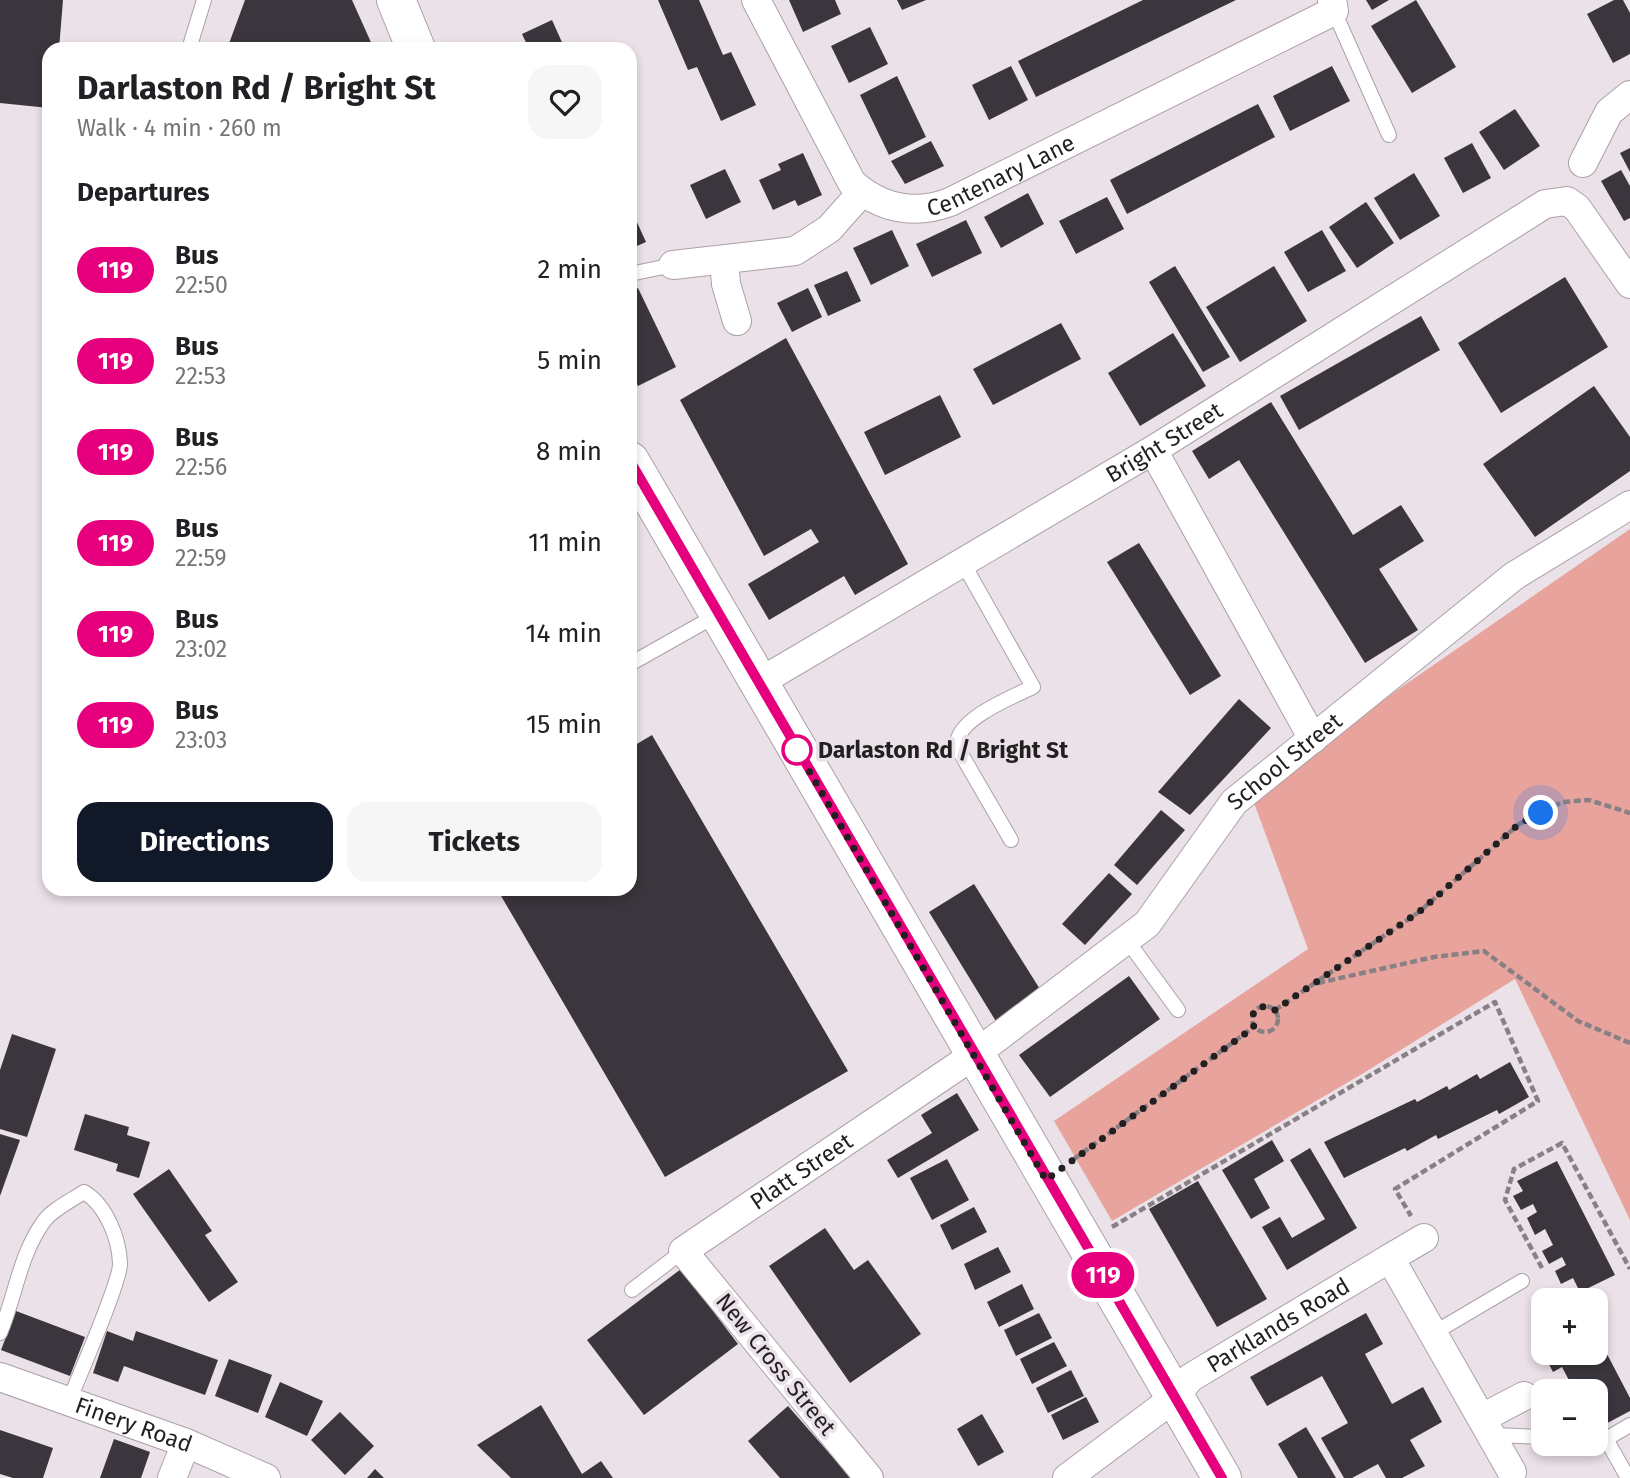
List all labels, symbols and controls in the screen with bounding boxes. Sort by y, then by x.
button: heart [528,65,602,139]
text: Darlaston Rd / Bright St [77,68,436,108]
text: Walk · 4 min · 260 m [77,114,282,142]
street label: Centenary Lane [924,128,1079,222]
text: Departures [77,177,210,208]
text: Bus [175,240,218,271]
text: 2 min [537,254,602,285]
text: 119 [98,256,133,284]
text: 22:50 [175,271,228,299]
text: Bus [175,331,218,362]
text: 5 min [537,345,602,376]
text: 119 [98,347,133,375]
text: 22:53 [175,362,226,390]
street label: Bright Street [1101,396,1228,489]
text: Bus [175,422,218,453]
text: 8 min [536,436,602,467]
text: 119 [98,438,133,466]
text: 22:56 [175,453,227,481]
text: Bus [175,513,218,544]
text: 11 min [528,527,602,558]
text: 119 [98,529,133,557]
text: 22:59 [175,544,227,572]
text: Bus [175,604,218,635]
text: 14 min [525,618,602,649]
text: 119 [98,620,133,648]
text: 23:02 [175,635,227,663]
text: Bus [175,695,218,726]
street label: School Street [1221,706,1348,816]
text: 15 min [526,709,602,740]
text: 119 [98,711,133,739]
text: 23:03 [175,726,227,754]
marker: Darlaston Rd / Bright St [782,735,812,765]
place label: Darlaston Rd / Bright St [818,736,1069,764]
your location [1523,795,1558,830]
button: Directions [77,802,333,882]
button: Tickets [347,802,602,882]
street label: Platt Street [745,1127,858,1216]
line badge: 119 [1063,1252,1143,1298]
text: 119 [1085,1261,1121,1289]
street label: Parklands Road [1202,1272,1355,1379]
street label: New Cross Street [710,1287,842,1441]
map controls [1531,1288,1608,1456]
button: + [1531,1288,1608,1365]
button: − [1531,1379,1608,1456]
street label: Finery Road [71,1391,196,1458]

